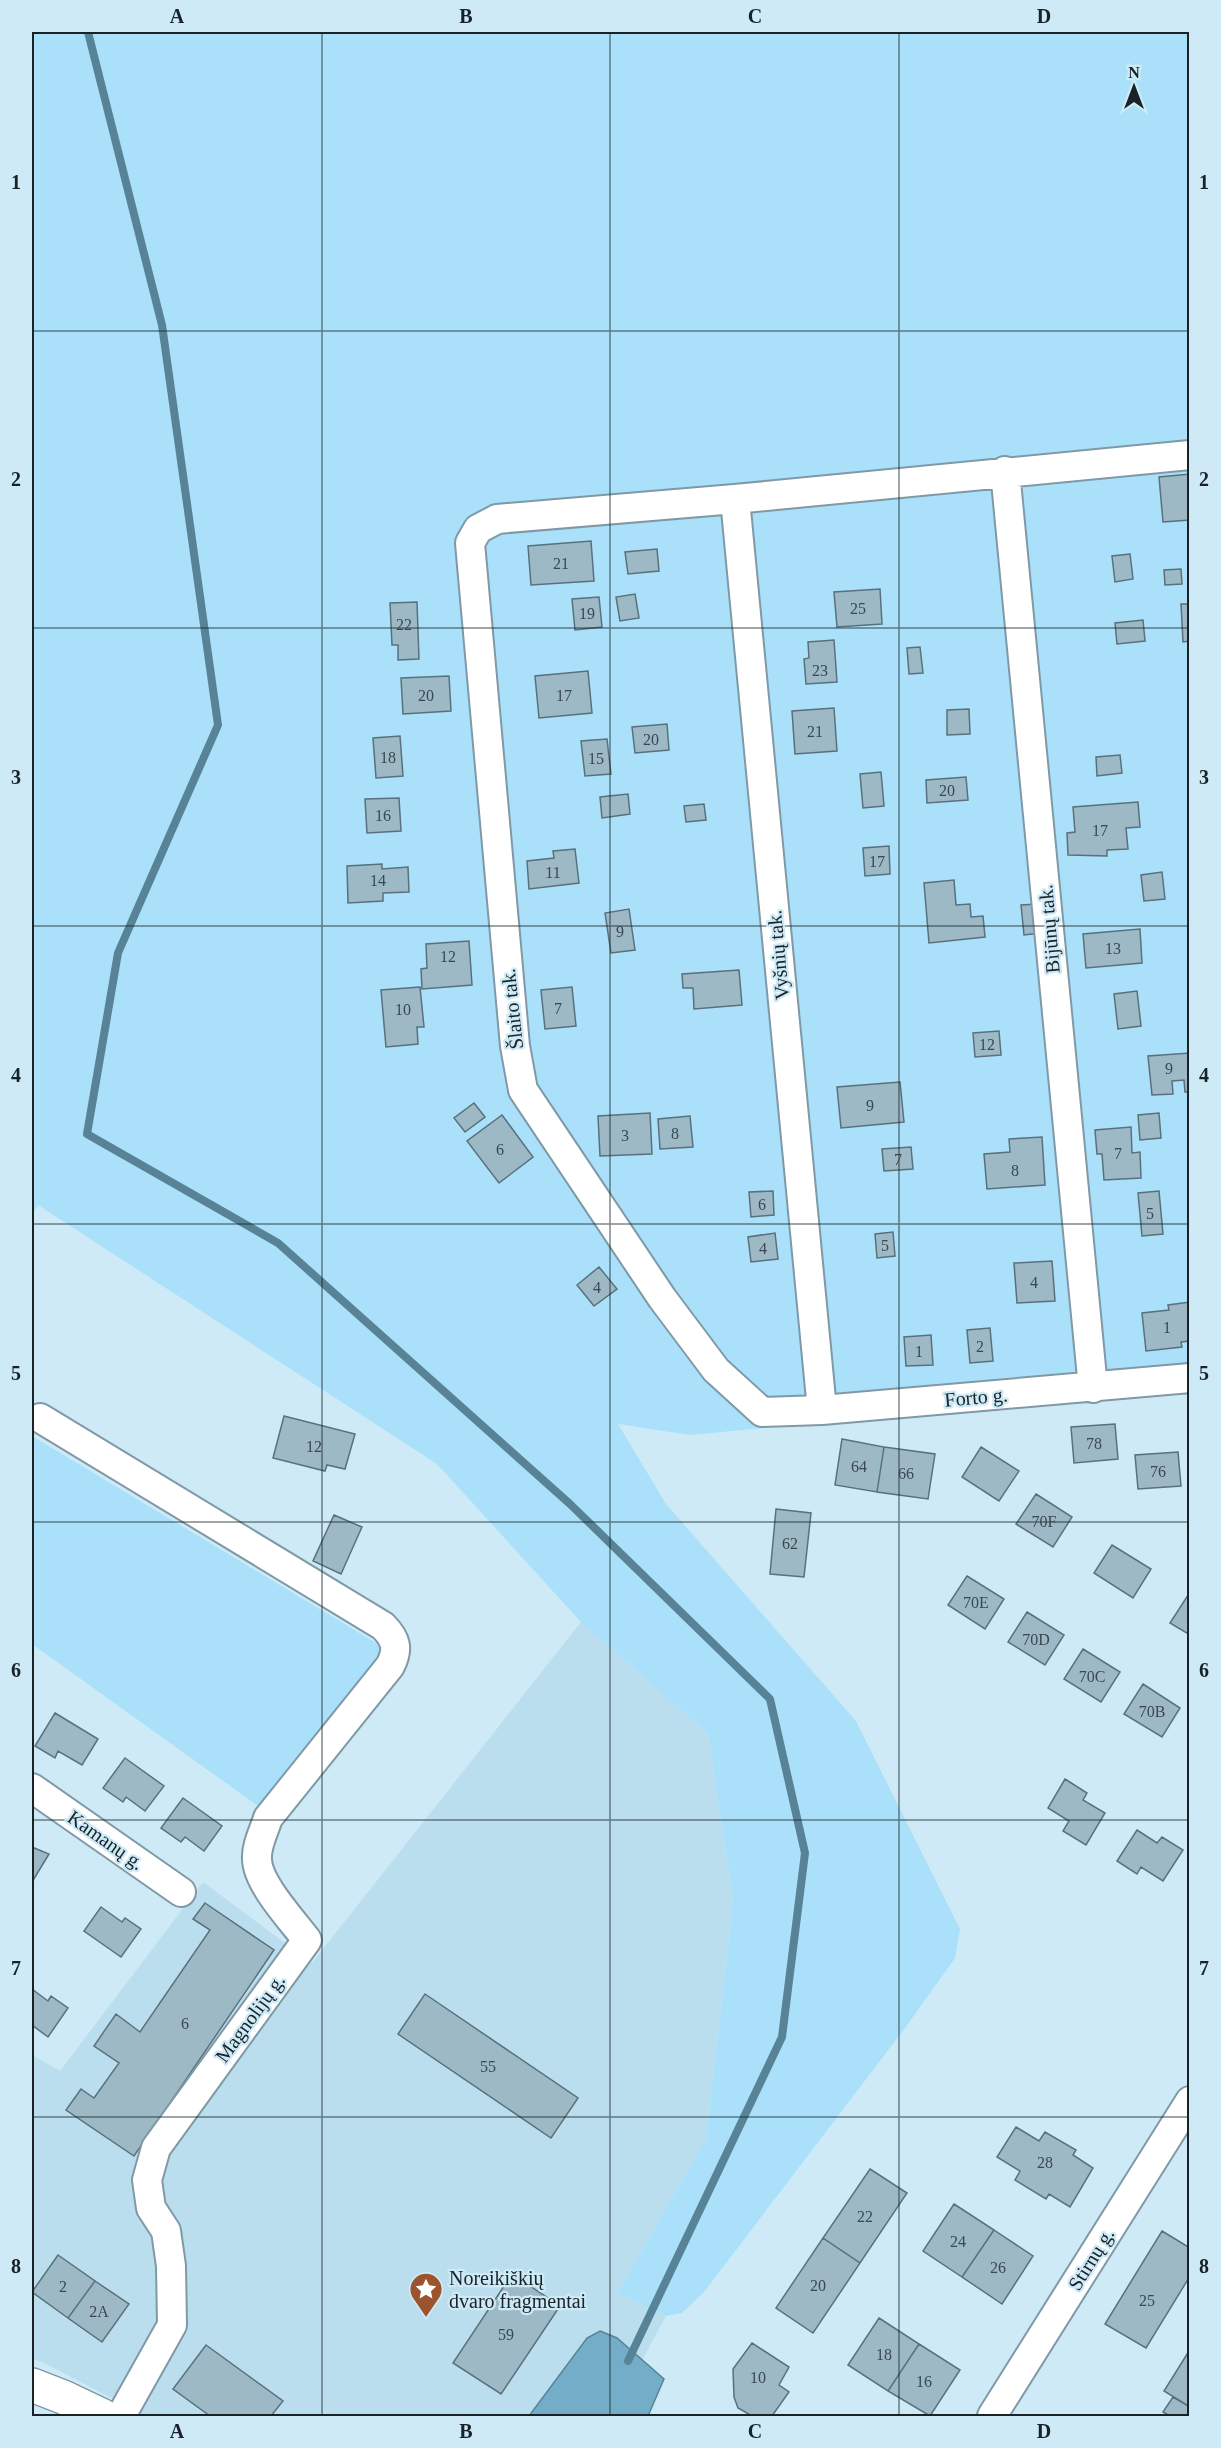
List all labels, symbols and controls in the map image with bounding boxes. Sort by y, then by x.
text: A [170,5,185,27]
text: B [459,5,473,27]
text: C [748,5,762,27]
text: D [1037,5,1051,27]
north arrow [1104,57,1164,117]
text: N [1128,64,1140,81]
text: 1 [11,171,21,193]
text: 1 [1199,171,1209,193]
text: 2 [11,468,21,490]
text: 2 [1199,468,1209,490]
house number: 21 [553,555,569,572]
house number: 25 [850,600,866,617]
house number: 19 [579,605,595,622]
house number: 22 [396,616,412,633]
house number: 23 [812,662,828,679]
house number: 20 [418,687,434,704]
house number: 17 [556,687,572,704]
house number: 21 [807,723,823,740]
house number: 20 [643,731,659,748]
house number: 18 [380,749,396,766]
house number: 15 [588,750,604,767]
text: 3 [11,766,21,788]
text: 3 [1199,766,1209,788]
house number: 20 [939,782,955,799]
house number: 16 [375,807,391,824]
house number: 17 [1092,822,1108,839]
house number: 17 [869,853,885,870]
house number: 11 [545,864,561,881]
house number: 14 [370,872,386,889]
street label: Bijūnų tak. [1034,884,1065,974]
street label: Vyšnių tak. [763,909,794,1001]
house number: 9 [616,923,624,940]
house number: 13 [1105,940,1121,957]
house number: 12 [440,948,456,965]
street label: Šlaito tak. [496,968,527,1051]
house number: 7 [554,1000,562,1017]
house number: 10 [395,1001,411,1018]
house number: 12 [979,1036,995,1053]
house number: 9 [1165,1060,1173,1077]
text: 4 [11,1064,21,1086]
text: 4 [1199,1064,1209,1086]
house number: 9 [866,1097,874,1114]
house number: 8 [671,1125,679,1142]
house number: 3 [621,1127,629,1144]
house number: 6 [496,1141,504,1158]
house number: 7 [1114,1145,1122,1162]
house number: 7 [894,1151,902,1168]
house number: 8 [1011,1162,1019,1179]
house number: 6 [758,1196,766,1213]
house number: 5 [1146,1205,1154,1222]
house number: 5 [881,1237,889,1254]
house number: 4 [759,1240,767,1257]
house number: 4 [1030,1274,1038,1291]
house number: 4 [593,1279,601,1296]
house number: 1 [1163,1319,1171,1336]
house number: 2 [976,1338,984,1355]
house number: 1 [915,1343,923,1360]
text: 5 [11,1362,21,1384]
text: 5 [1199,1362,1209,1384]
street label: Forto g. [943,1383,1009,1412]
house number: 78 [1086,1435,1102,1452]
house number: 12 [306,1438,322,1455]
house number: 64 [851,1458,867,1475]
house number: 76 [1150,1463,1166,1480]
house number: 66 [898,1465,914,1482]
house number: 70F [1032,1513,1057,1530]
house number: 62 [782,1535,798,1552]
house number: 70E [963,1594,989,1611]
house number: 70D [1022,1631,1050,1648]
text: 6 [11,1659,21,1681]
text: 6 [1199,1659,1209,1681]
house number: 70C [1079,1668,1105,1685]
house number: 70B [1139,1703,1165,1720]
street label: Kamanų g. [63,1806,148,1875]
text: 7 [11,1957,21,1979]
text: 7 [1199,1957,1209,1979]
street label: Magnolijų g. [211,1970,290,2067]
house number: 6 [181,2015,189,2032]
house number: 55 [480,2058,496,2075]
house number: 28 [1037,2154,1053,2171]
house number: 22 [857,2208,873,2225]
street label: Stirnų g. [1063,2224,1119,2295]
house number: 24 [950,2233,966,2250]
text: 8 [11,2255,21,2277]
text: 8 [1199,2255,1209,2277]
house number: 26 [990,2259,1006,2276]
place label: Noreikiškių dvaro fragmentai [449,2267,587,2313]
place icon: Noreikiškių dvaro fragmentai [408,2271,444,2318]
house number: 20 [810,2277,826,2294]
house number: 2 [59,2278,67,2295]
house number: 25 [1139,2292,1155,2309]
house number: 2A [89,2303,109,2320]
house number: 59 [498,2326,514,2343]
house number: 18 [876,2346,892,2363]
house number: 10 [750,2369,766,2386]
house number: 16 [916,2373,932,2390]
text: A [170,2420,185,2442]
text: B [459,2420,473,2442]
text: C [748,2420,762,2442]
text: D [1037,2420,1051,2442]

